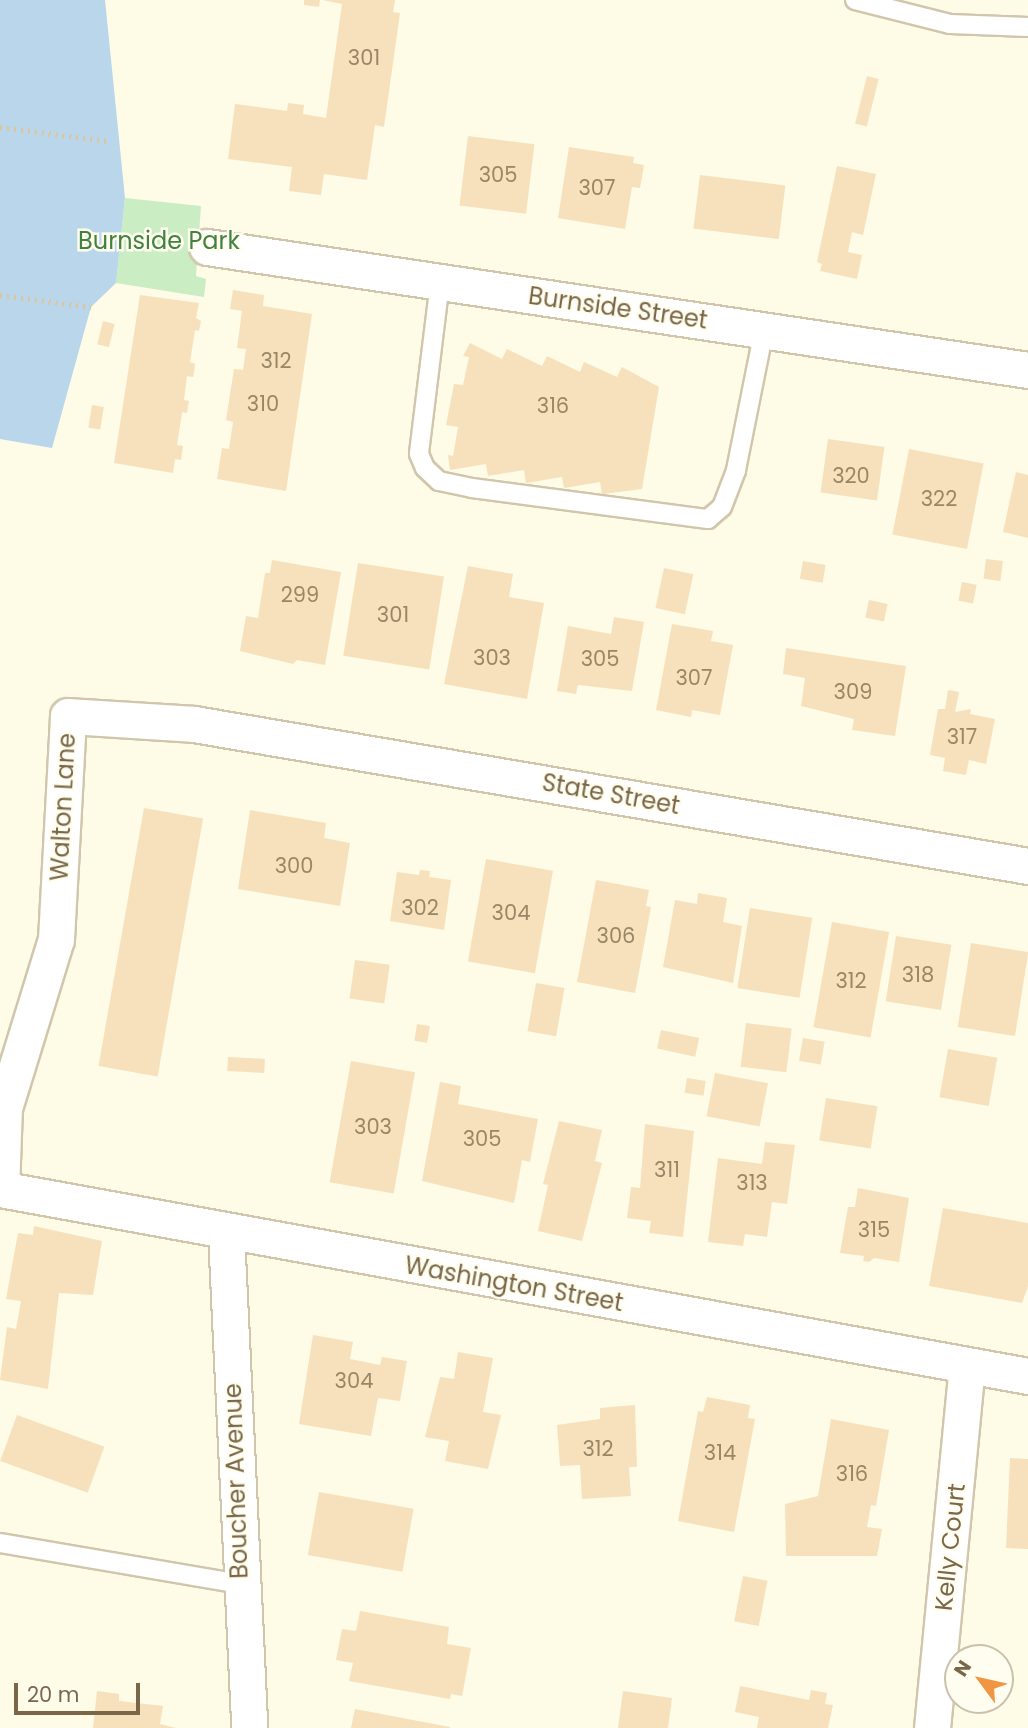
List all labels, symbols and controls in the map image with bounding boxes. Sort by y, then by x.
house number: 301 [348,45,380,71]
house number: 305 [479,162,517,188]
house number: 307 [578,175,616,201]
park label: Burnside Park [78,227,240,255]
street label: Burnside Street [527,281,709,335]
house number: 312 [260,348,292,374]
house number: 310 [247,391,279,417]
house number: 316 [537,393,569,419]
house number: 320 [832,463,870,489]
house number: 322 [921,486,957,512]
house number: 299 [281,582,319,608]
house number: 301 [377,602,409,628]
house number: 303 [473,645,511,671]
house number: 305 [581,646,619,672]
house number: 307 [675,665,713,691]
house number: 309 [834,679,872,705]
house number: 317 [947,724,977,750]
street label: Walton Lane [45,732,81,882]
street label: State Street [540,768,682,820]
house number: 300 [275,853,313,879]
house number: 302 [401,895,439,921]
house number: 304 [492,900,530,926]
house number: 306 [597,923,635,949]
house number: 318 [902,962,934,988]
house number: 312 [835,968,867,994]
house number: 303 [354,1114,392,1140]
house number: 305 [463,1126,501,1152]
house number: 311 [654,1157,680,1183]
house number: 313 [736,1170,768,1196]
house number: 315 [858,1217,890,1243]
street label: Washington Street [403,1251,625,1317]
house number: 304 [335,1368,373,1394]
street label: Boucher Avenue [218,1383,254,1579]
house number: 312 [582,1436,614,1462]
house number: 314 [704,1440,736,1466]
house number: 316 [836,1461,868,1487]
street label: Kelly Court [929,1482,971,1612]
north arrow [944,1644,1014,1714]
text: N [947,1655,978,1682]
scale bar [18,1668,144,1712]
text: 20 m [27,1680,80,1709]

